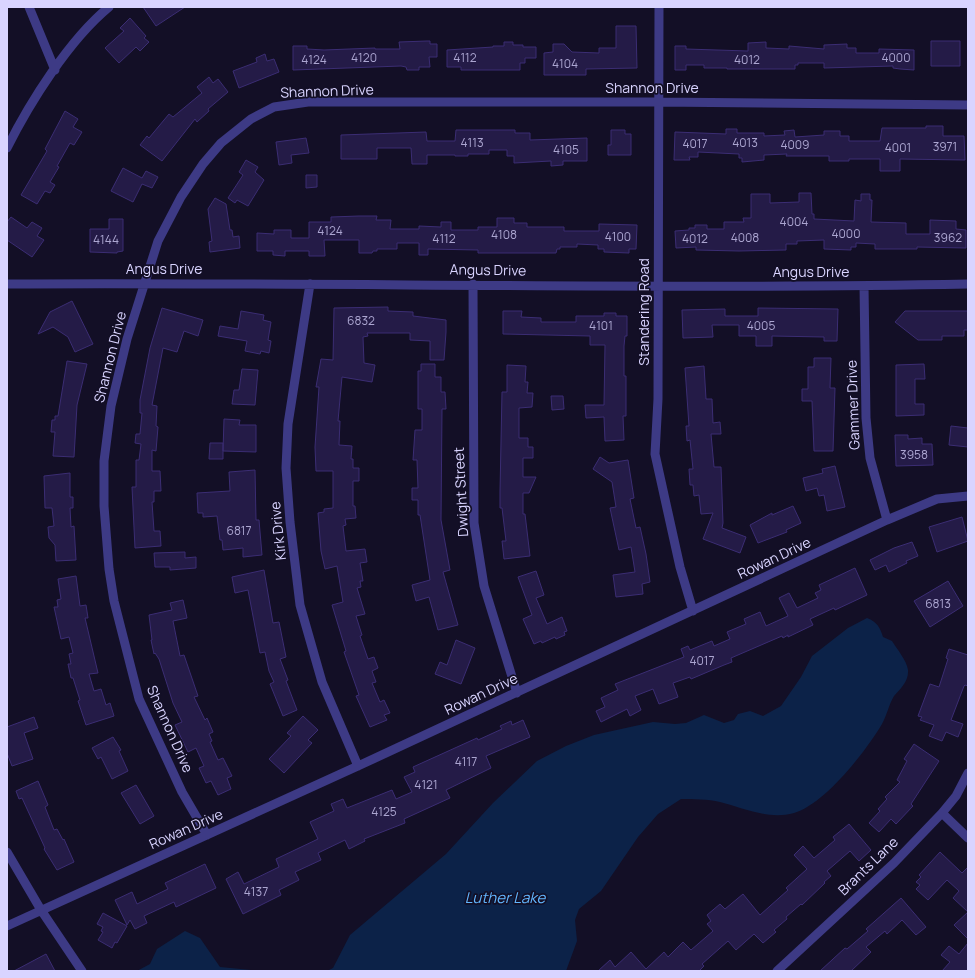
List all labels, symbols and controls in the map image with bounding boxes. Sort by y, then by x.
house number: 4120 [351,49,377,66]
house number: 4112 [453,49,477,66]
house number: 4000 [881,49,911,66]
house number: 4124 [301,51,327,68]
house number: 4012 [734,51,760,68]
house number: 4104 [552,55,578,72]
street label: Shannon Drive [605,78,699,97]
street label: Shannon Drive [280,79,374,102]
house number: 4113 [460,134,484,151]
house number: 4013 [732,134,758,151]
house number: 4017 [682,135,708,152]
house number: 4009 [780,136,810,153]
house number: 3971 [933,138,957,155]
house number: 4001 [885,139,911,156]
house number: 4105 [553,141,579,158]
house number: 4004 [780,213,808,230]
house number: 4124 [317,222,343,239]
house number: 4000 [831,225,861,242]
house number: 4108 [491,226,517,243]
house number: 4100 [605,228,631,245]
house number: 4008 [731,229,759,246]
house number: 3962 [934,229,962,246]
house number: 4112 [432,230,456,247]
house number: 4012 [682,230,708,247]
house number: 4144 [93,231,119,248]
street label: Standering Road [634,258,653,366]
street label: Angus Drive [126,259,202,278]
street label: Angus Drive [450,259,527,280]
street label: Angus Drive [773,262,849,281]
street label: Shannon Drive [89,309,130,405]
house number: 6832 [347,312,375,329]
house number: 4101 [589,317,613,334]
house number: 4005 [747,317,775,334]
street label: Gammer Drive [841,360,864,450]
street label: Dwight Street [449,446,472,537]
house number: 3958 [900,446,928,463]
street label: Kirk Drive [265,501,290,561]
house number: 6817 [226,522,252,539]
street label: Rowan Drive [734,532,814,583]
house number: 6813 [925,595,951,612]
house number: 4017 [689,652,715,669]
street label: Rowan Drive [441,668,521,719]
street label: Shannon Drive [143,682,198,775]
house number: 4117 [455,753,477,770]
house number: 4121 [414,776,438,793]
house number: 4125 [371,803,397,820]
street label: Rowan Drive [146,804,226,853]
street label: Brants Lane [834,832,902,899]
house number: 4137 [244,883,268,900]
water label: Luther Lake [465,887,547,908]

